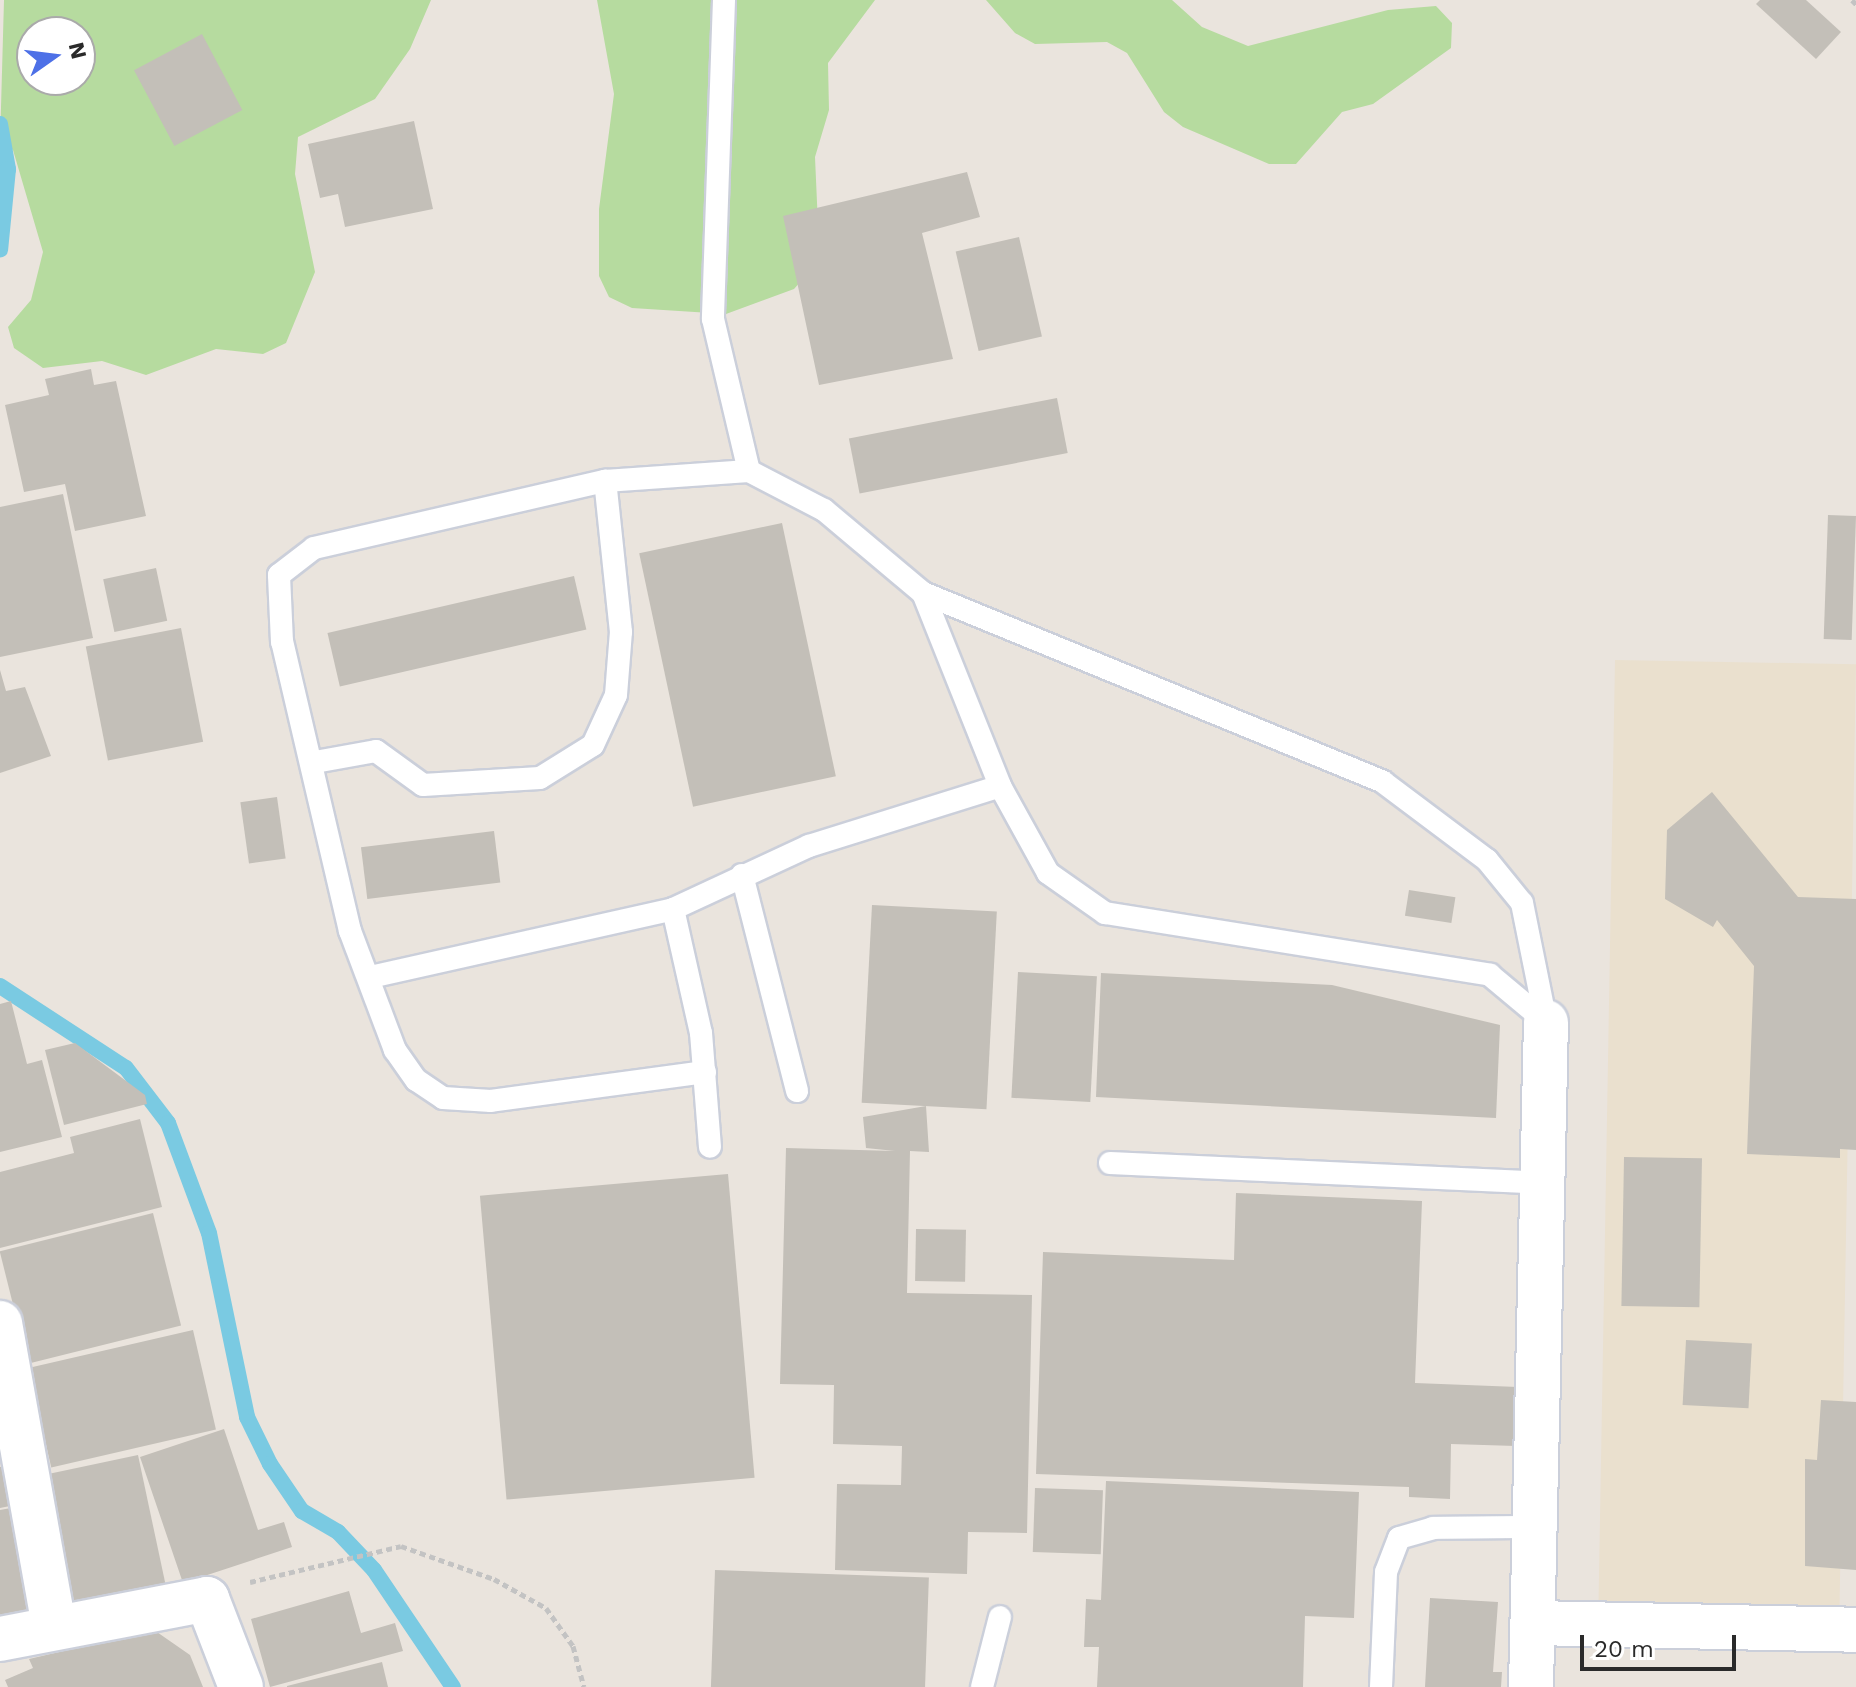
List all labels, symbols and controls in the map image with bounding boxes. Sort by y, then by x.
north arrow [16,16,96,96]
text: N [64,40,92,61]
scale bar [1584,1619,1740,1669]
text: 20 m [1594,1635,1654,1663]

